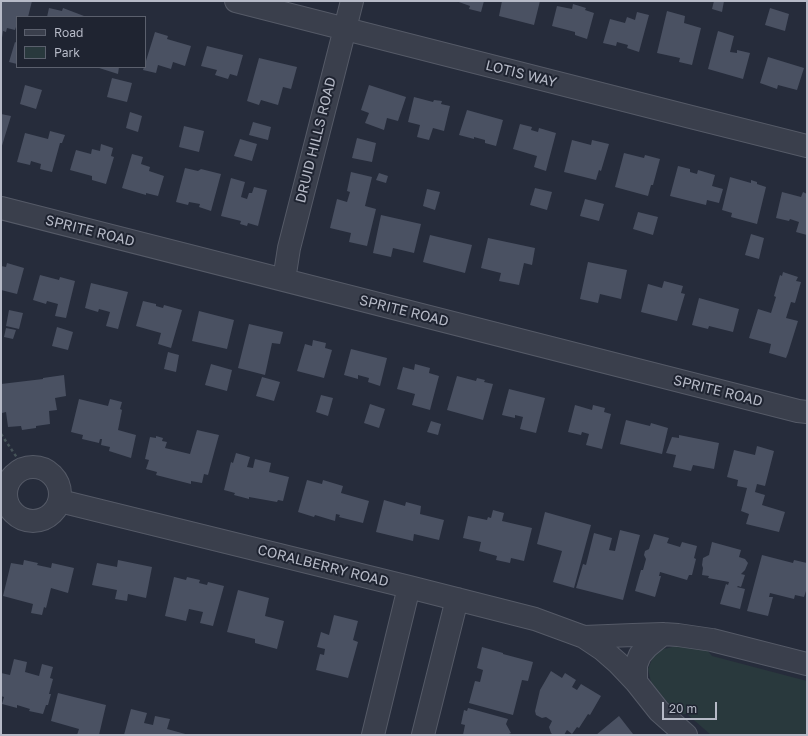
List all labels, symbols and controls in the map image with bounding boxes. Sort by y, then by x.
legend [16,16,146,68]
text: Road [54,25,83,40]
text: Park [54,45,80,60]
street label: LOTIS WAY [484,57,558,91]
street label: DRUID HILLS ROAD [292,75,340,205]
street label: SPRITE ROAD [44,212,136,250]
street label: SPRITE ROAD [358,292,450,330]
street label: SPRITE ROAD [672,372,764,410]
street label: CORALBERRY ROAD [256,542,390,590]
scale bar [664,694,719,720]
text: 20 m [669,701,697,716]

